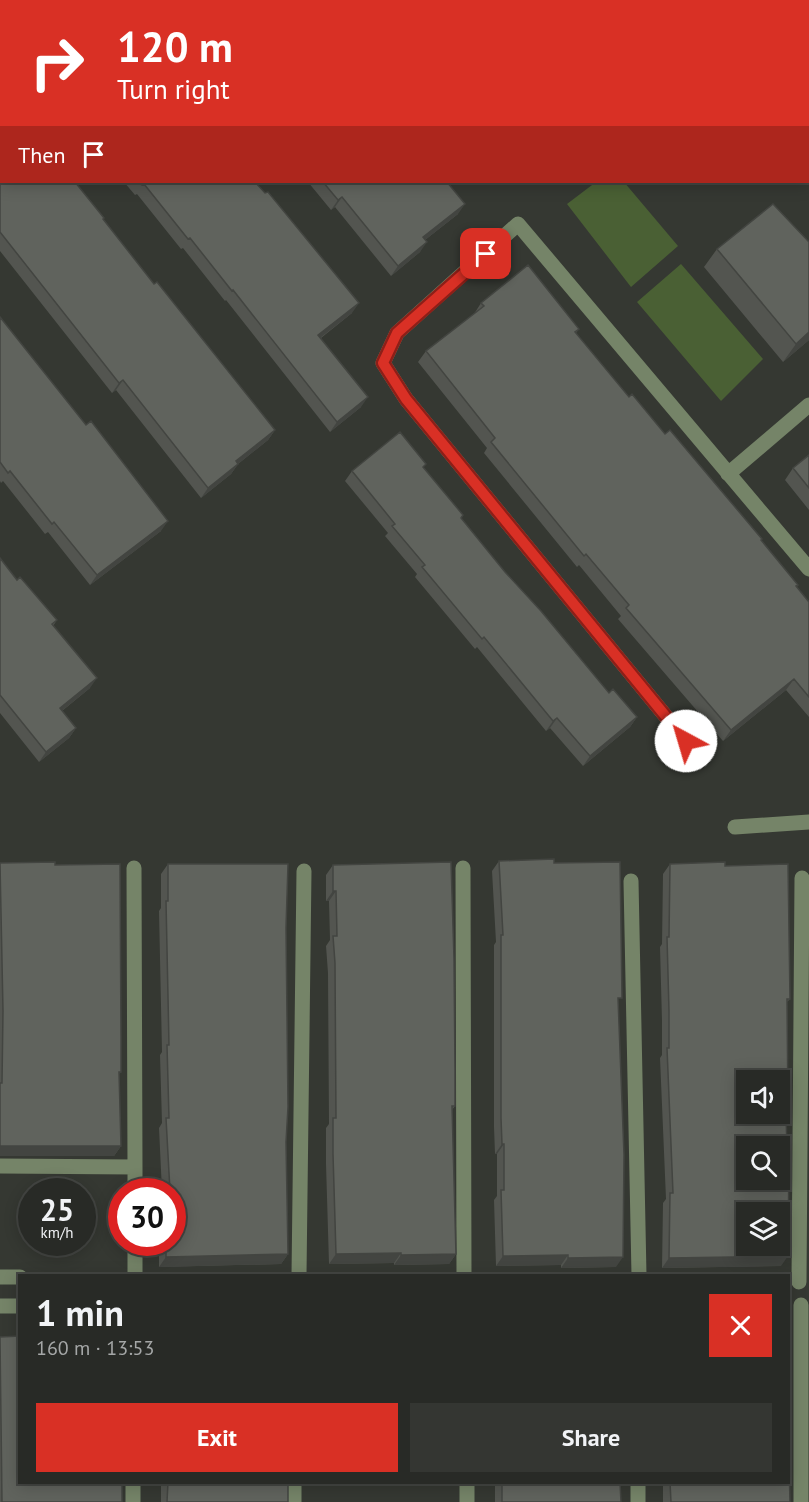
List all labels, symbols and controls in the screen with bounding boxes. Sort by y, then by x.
text: 120 m [117,19,233,74]
icon: right [18,24,96,102]
text: Turn right [117,72,230,106]
icon: arrive [77,138,110,171]
text: Then [18,141,65,169]
pin [460,228,511,279]
icon: arrive [469,237,502,270]
position arrow [654,709,718,773]
map controls [736,1070,790,1256]
button: sound [736,1070,790,1124]
button: search [736,1136,790,1190]
speed limit sign: 30 [108,1178,186,1256]
text: 25 [40,1190,74,1229]
button: layers [736,1202,790,1256]
text: km/h [41,1223,73,1242]
text: 1 min [36,1289,124,1336]
button: close [709,1294,772,1357]
text: 160 m · 13:53 [36,1335,154,1361]
button: Exit [36,1403,398,1472]
button: Share [410,1403,772,1472]

